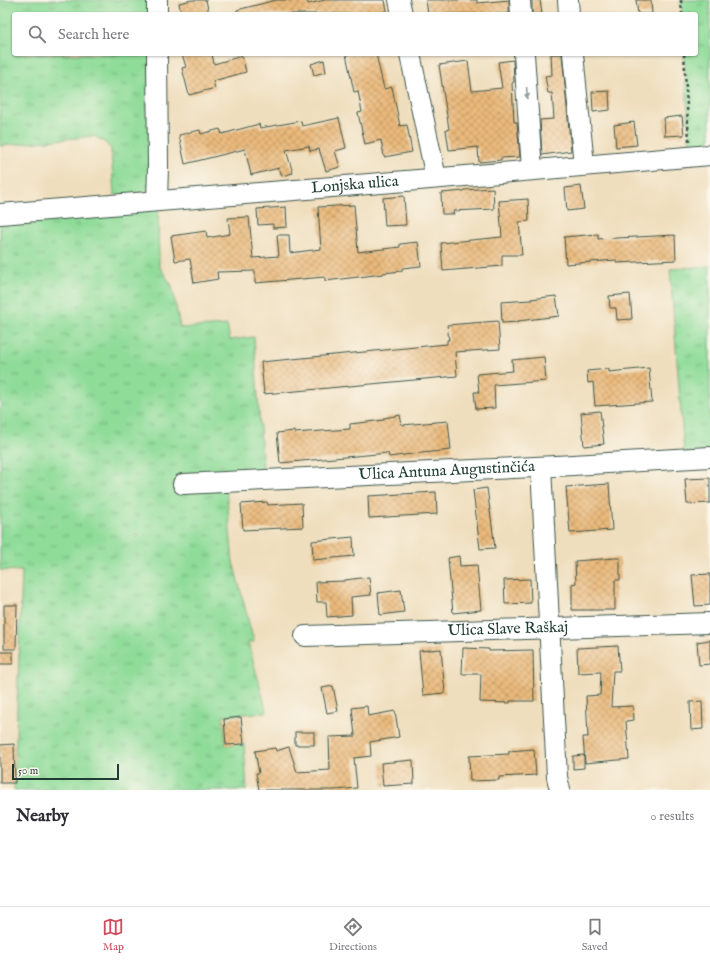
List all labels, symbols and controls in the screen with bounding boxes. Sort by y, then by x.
search box [12,12,698,56]
icon: search [26,23,48,45]
text: Search here [58,25,129,44]
one-way arrow [523,87,530,99]
street label: Lonjska ulica [310,172,399,199]
street label: Ulica Antuna Augustinčića [358,457,535,486]
street label: Ulica Slave Raškaj [447,618,569,641]
scale bar [12,762,119,781]
text: 50 m [18,764,38,778]
text: Nearby [16,806,69,827]
text: 0 results [650,808,694,825]
tab: Map [102,916,124,954]
tab: Directions [329,916,377,954]
tab: Saved [582,916,608,954]

